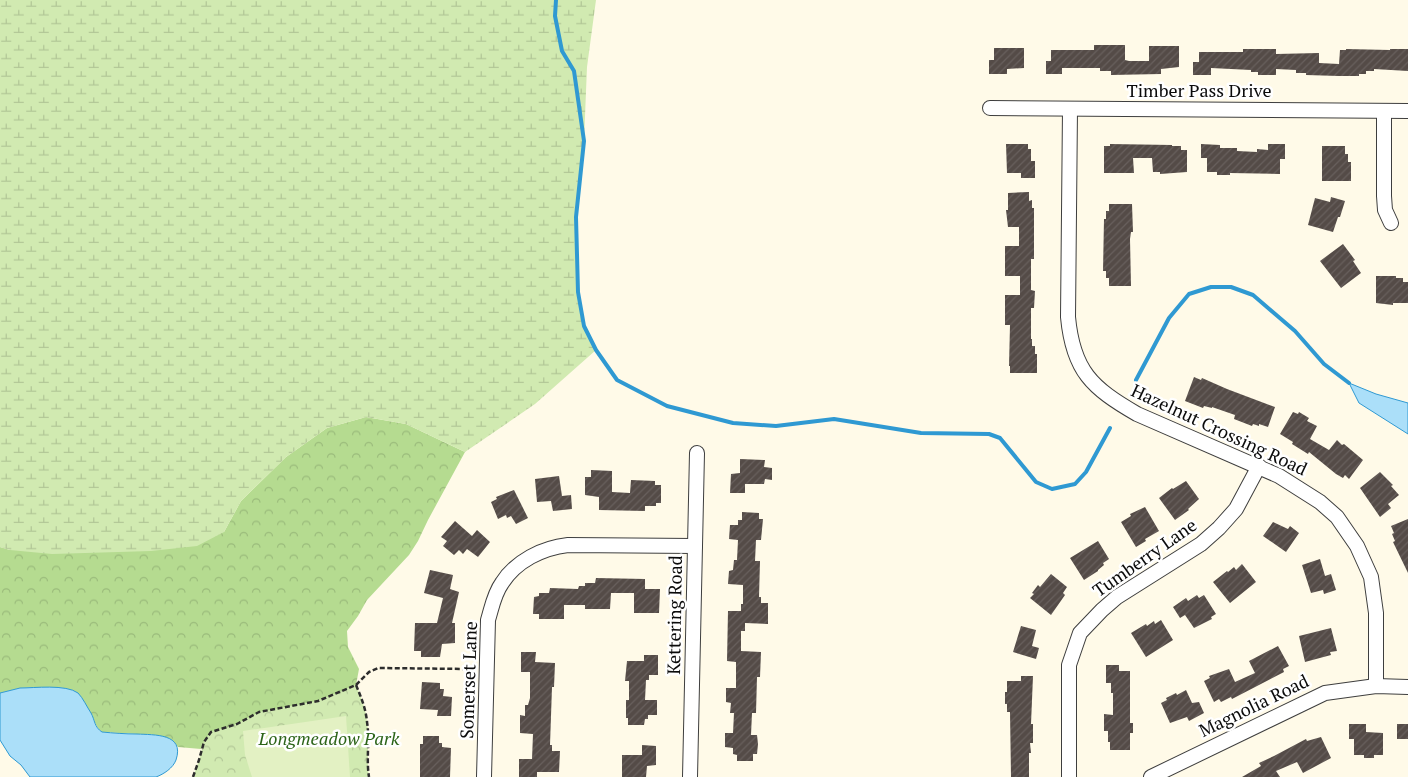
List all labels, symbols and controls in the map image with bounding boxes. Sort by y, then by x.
street label: Timber Pass Drive [1127,78,1271,102]
street label: Hazelnut Crossing Road [1128,378,1311,480]
street label: Tumberry Lane [1088,512,1201,602]
street label: Kettering Road [661,555,687,675]
street label: Somerset Lane [454,621,482,739]
street label: Magnolia Road [1195,668,1312,742]
park label: Longmeadow Park [258,726,400,750]

